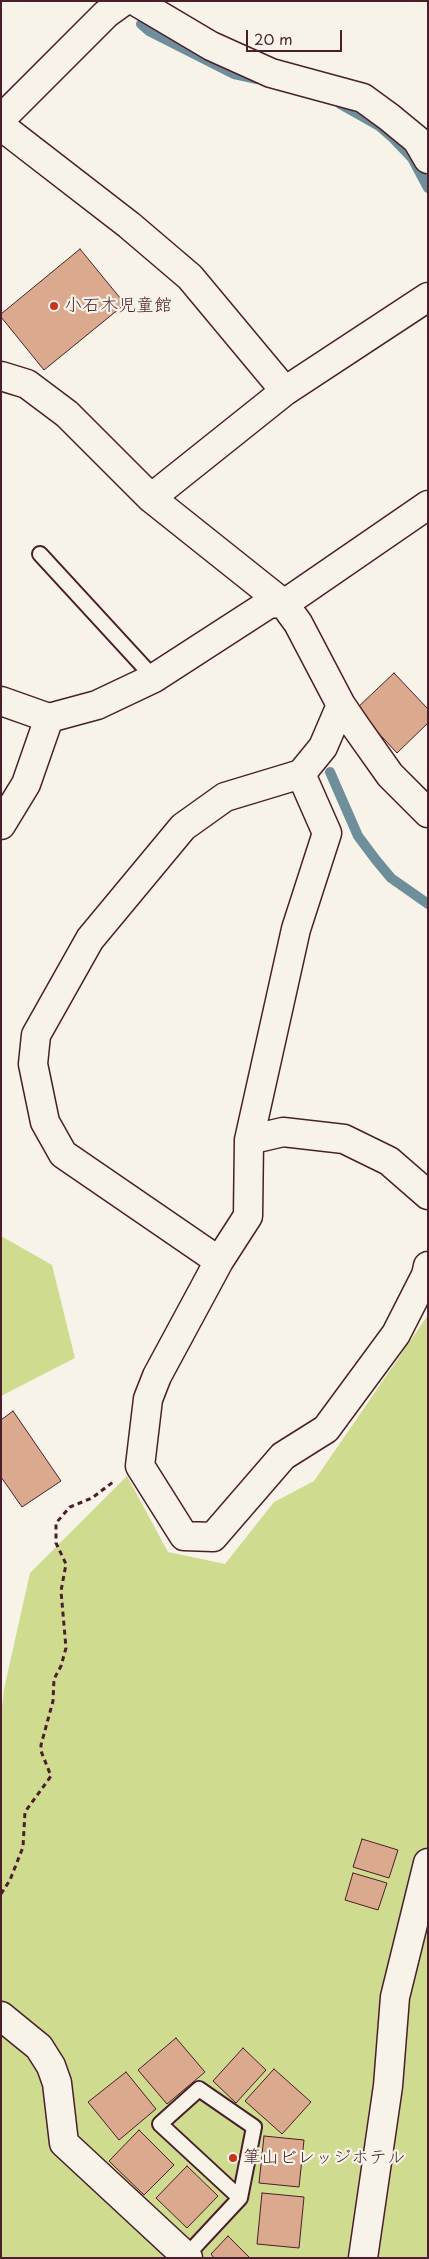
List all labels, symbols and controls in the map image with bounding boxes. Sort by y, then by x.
scale bar [249,20,345,52]
text: 20 m [254,27,293,50]
place label: 小石木児童館 [64,295,172,317]
marker: 小石木児童館 [48,300,60,312]
place label: 筆山ビレッジホテル [243,2147,405,2169]
marker: 筆山ビレッジホテル [227,2152,239,2164]

